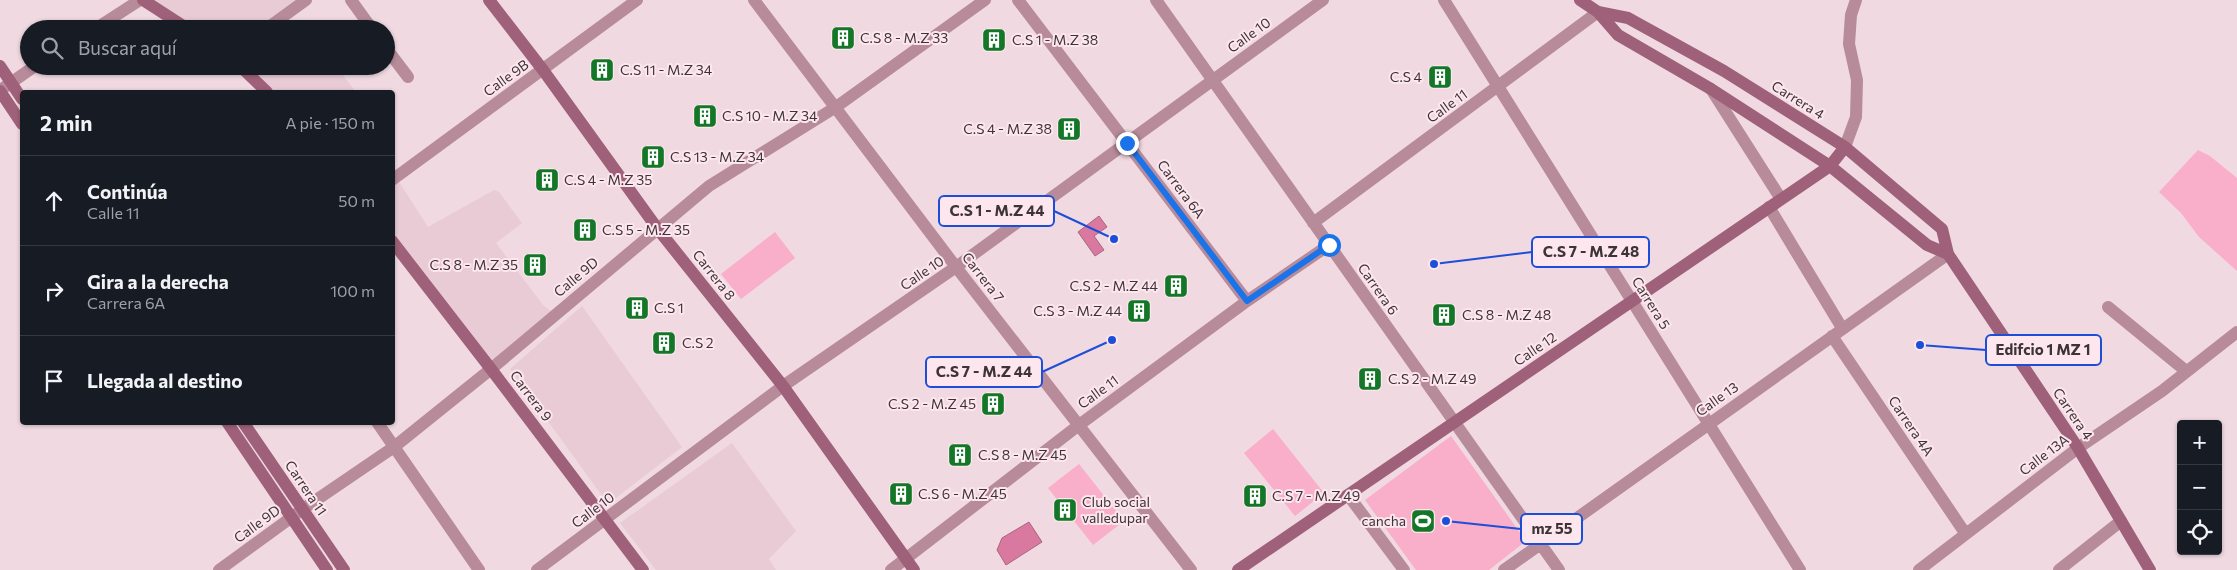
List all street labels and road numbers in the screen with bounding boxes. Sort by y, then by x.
street label: Calle 10 [1224,13,1274,56]
street label: Calle 9B [480,56,532,100]
street label: Carrera 4 [1769,77,1828,123]
street label: Calle 11 [1423,85,1470,126]
street label: Carrera 6A [1154,156,1209,221]
street label: Carrera 8 [689,246,739,303]
street label: Carrera 7 [959,249,1008,305]
street label: Calle 10 [897,252,947,293]
street label: Calle 9D [550,253,601,300]
street label: Carrera 6 [1354,260,1402,318]
street label: Carrera 5 [1629,273,1674,332]
street label: Calle 12 [1510,328,1559,369]
street label: Carrera 9 [507,367,556,424]
street label: Calle 11 [1074,371,1121,412]
street label: Calle 13 [1692,378,1741,419]
street label: Carrera 4 [2050,384,2097,443]
street label: Carrera 4A [1885,392,1938,459]
street label: Calle 13A [2016,430,2072,479]
street label: Carrera 11 [282,457,331,518]
street label: Calle 10 [568,488,617,531]
street label: Calle 9D [230,501,283,546]

